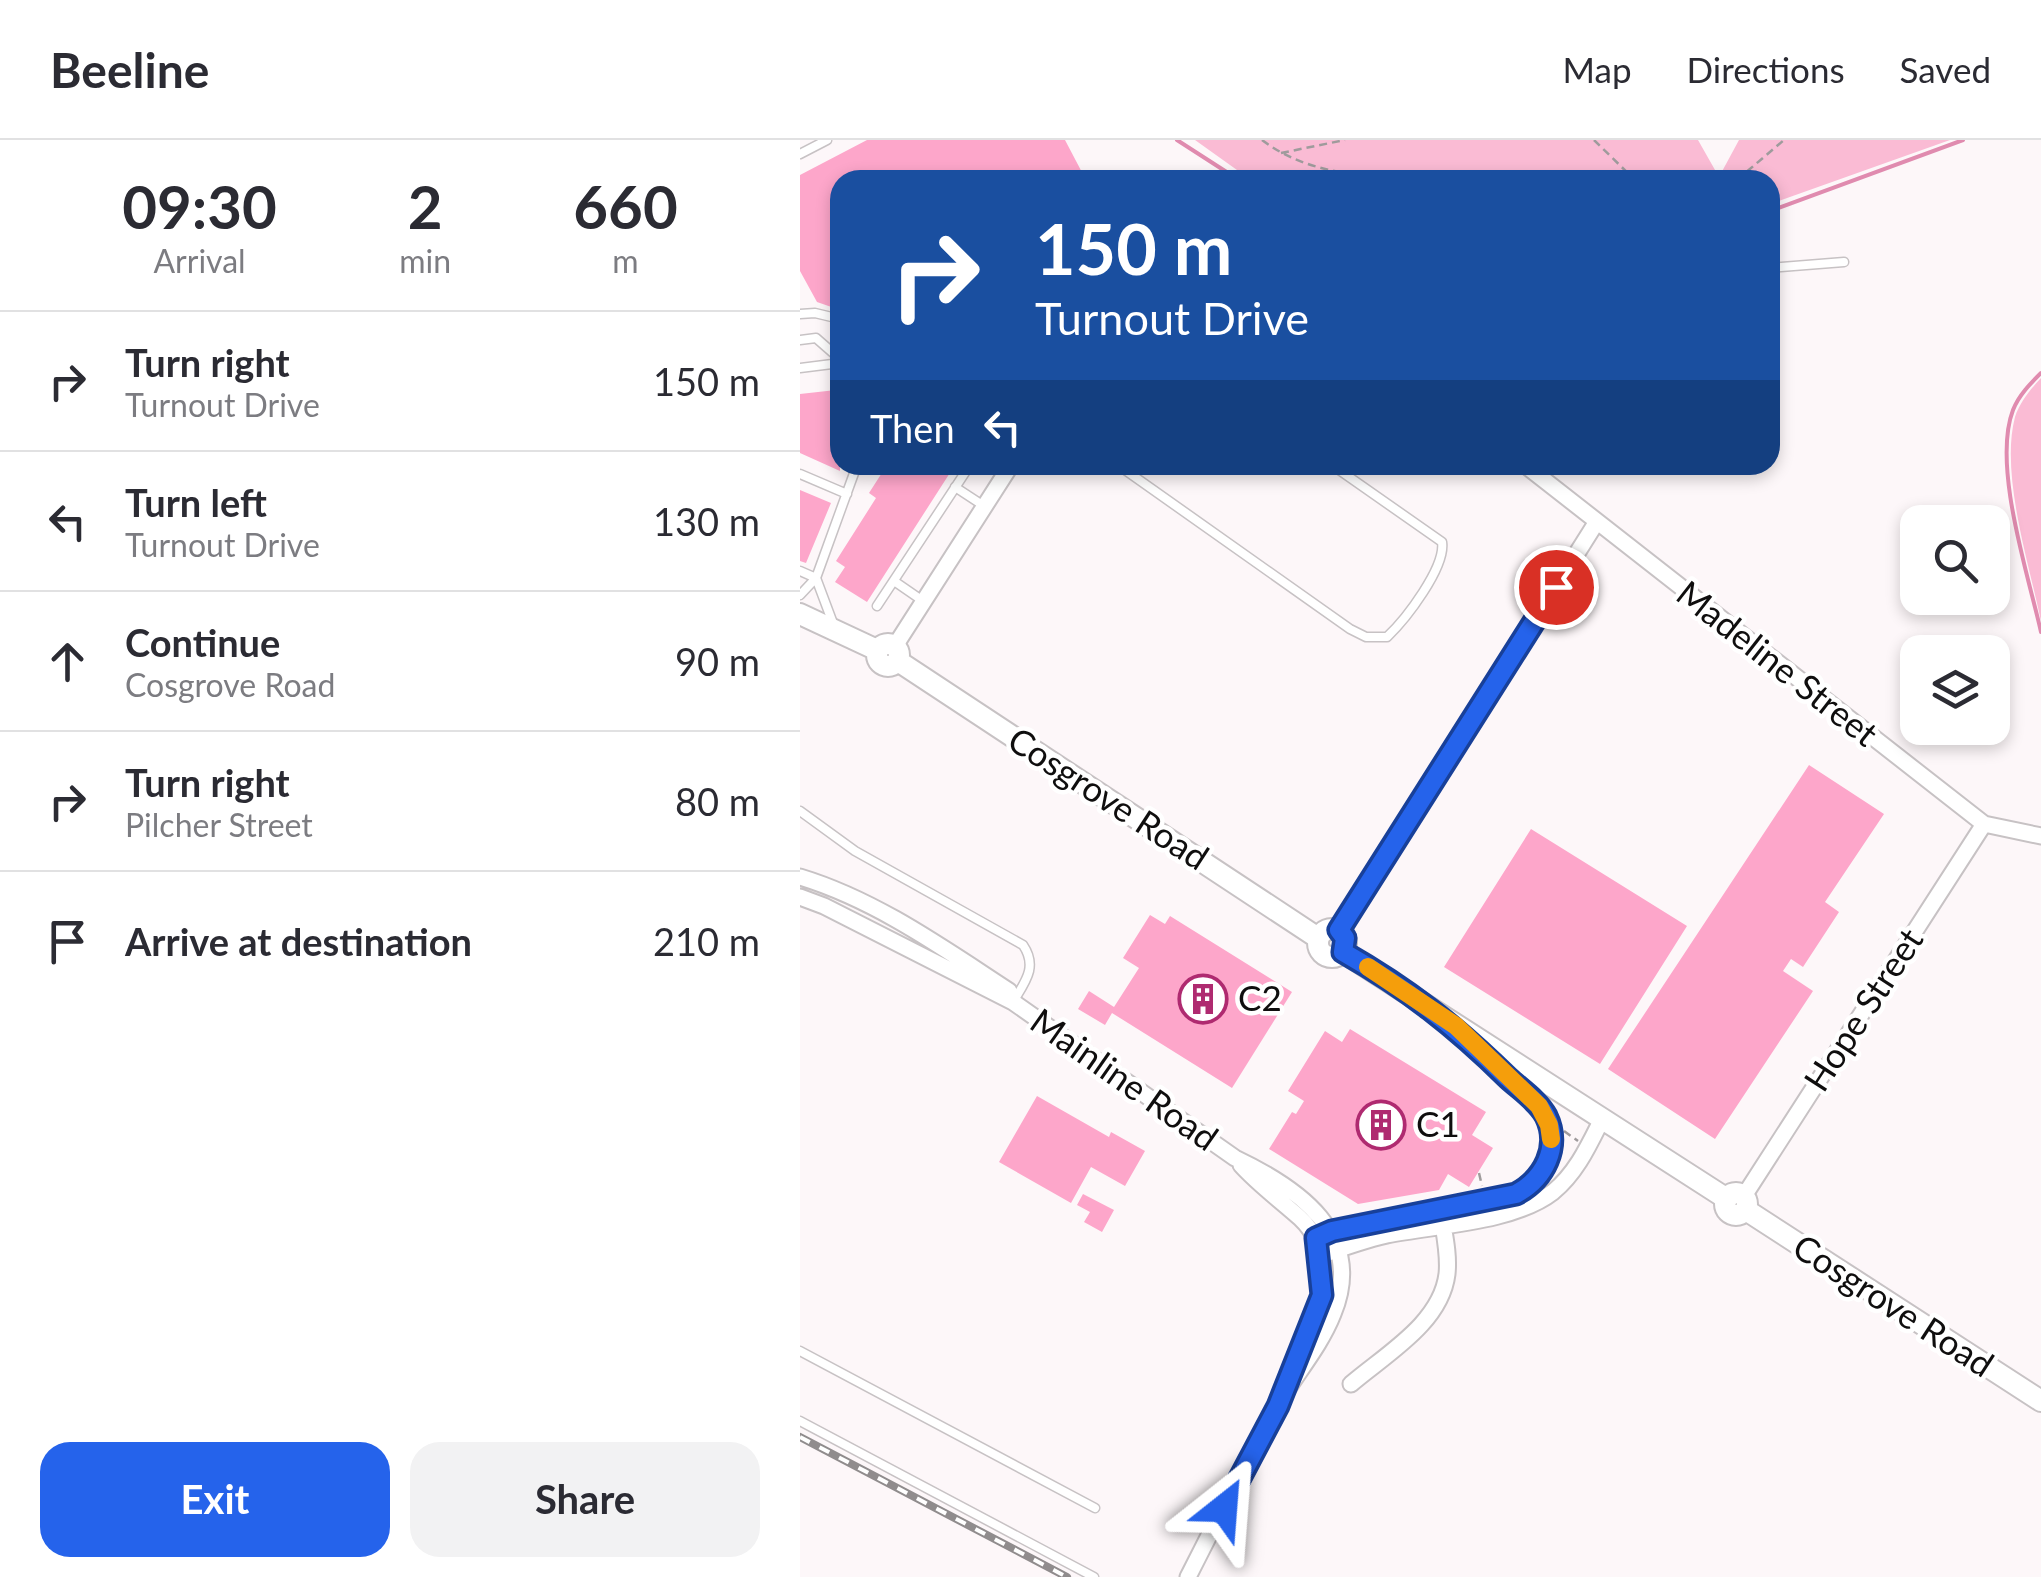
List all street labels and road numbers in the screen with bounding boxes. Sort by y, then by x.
street label: Madeline Street [1669,571,1887,754]
street label: Cosgrove Road [1001,717,1217,878]
street label: Hope Street [1794,919,1931,1098]
street label: Mainline Road [1024,998,1227,1158]
street label: Cosgrove Road [1786,1224,2002,1385]

